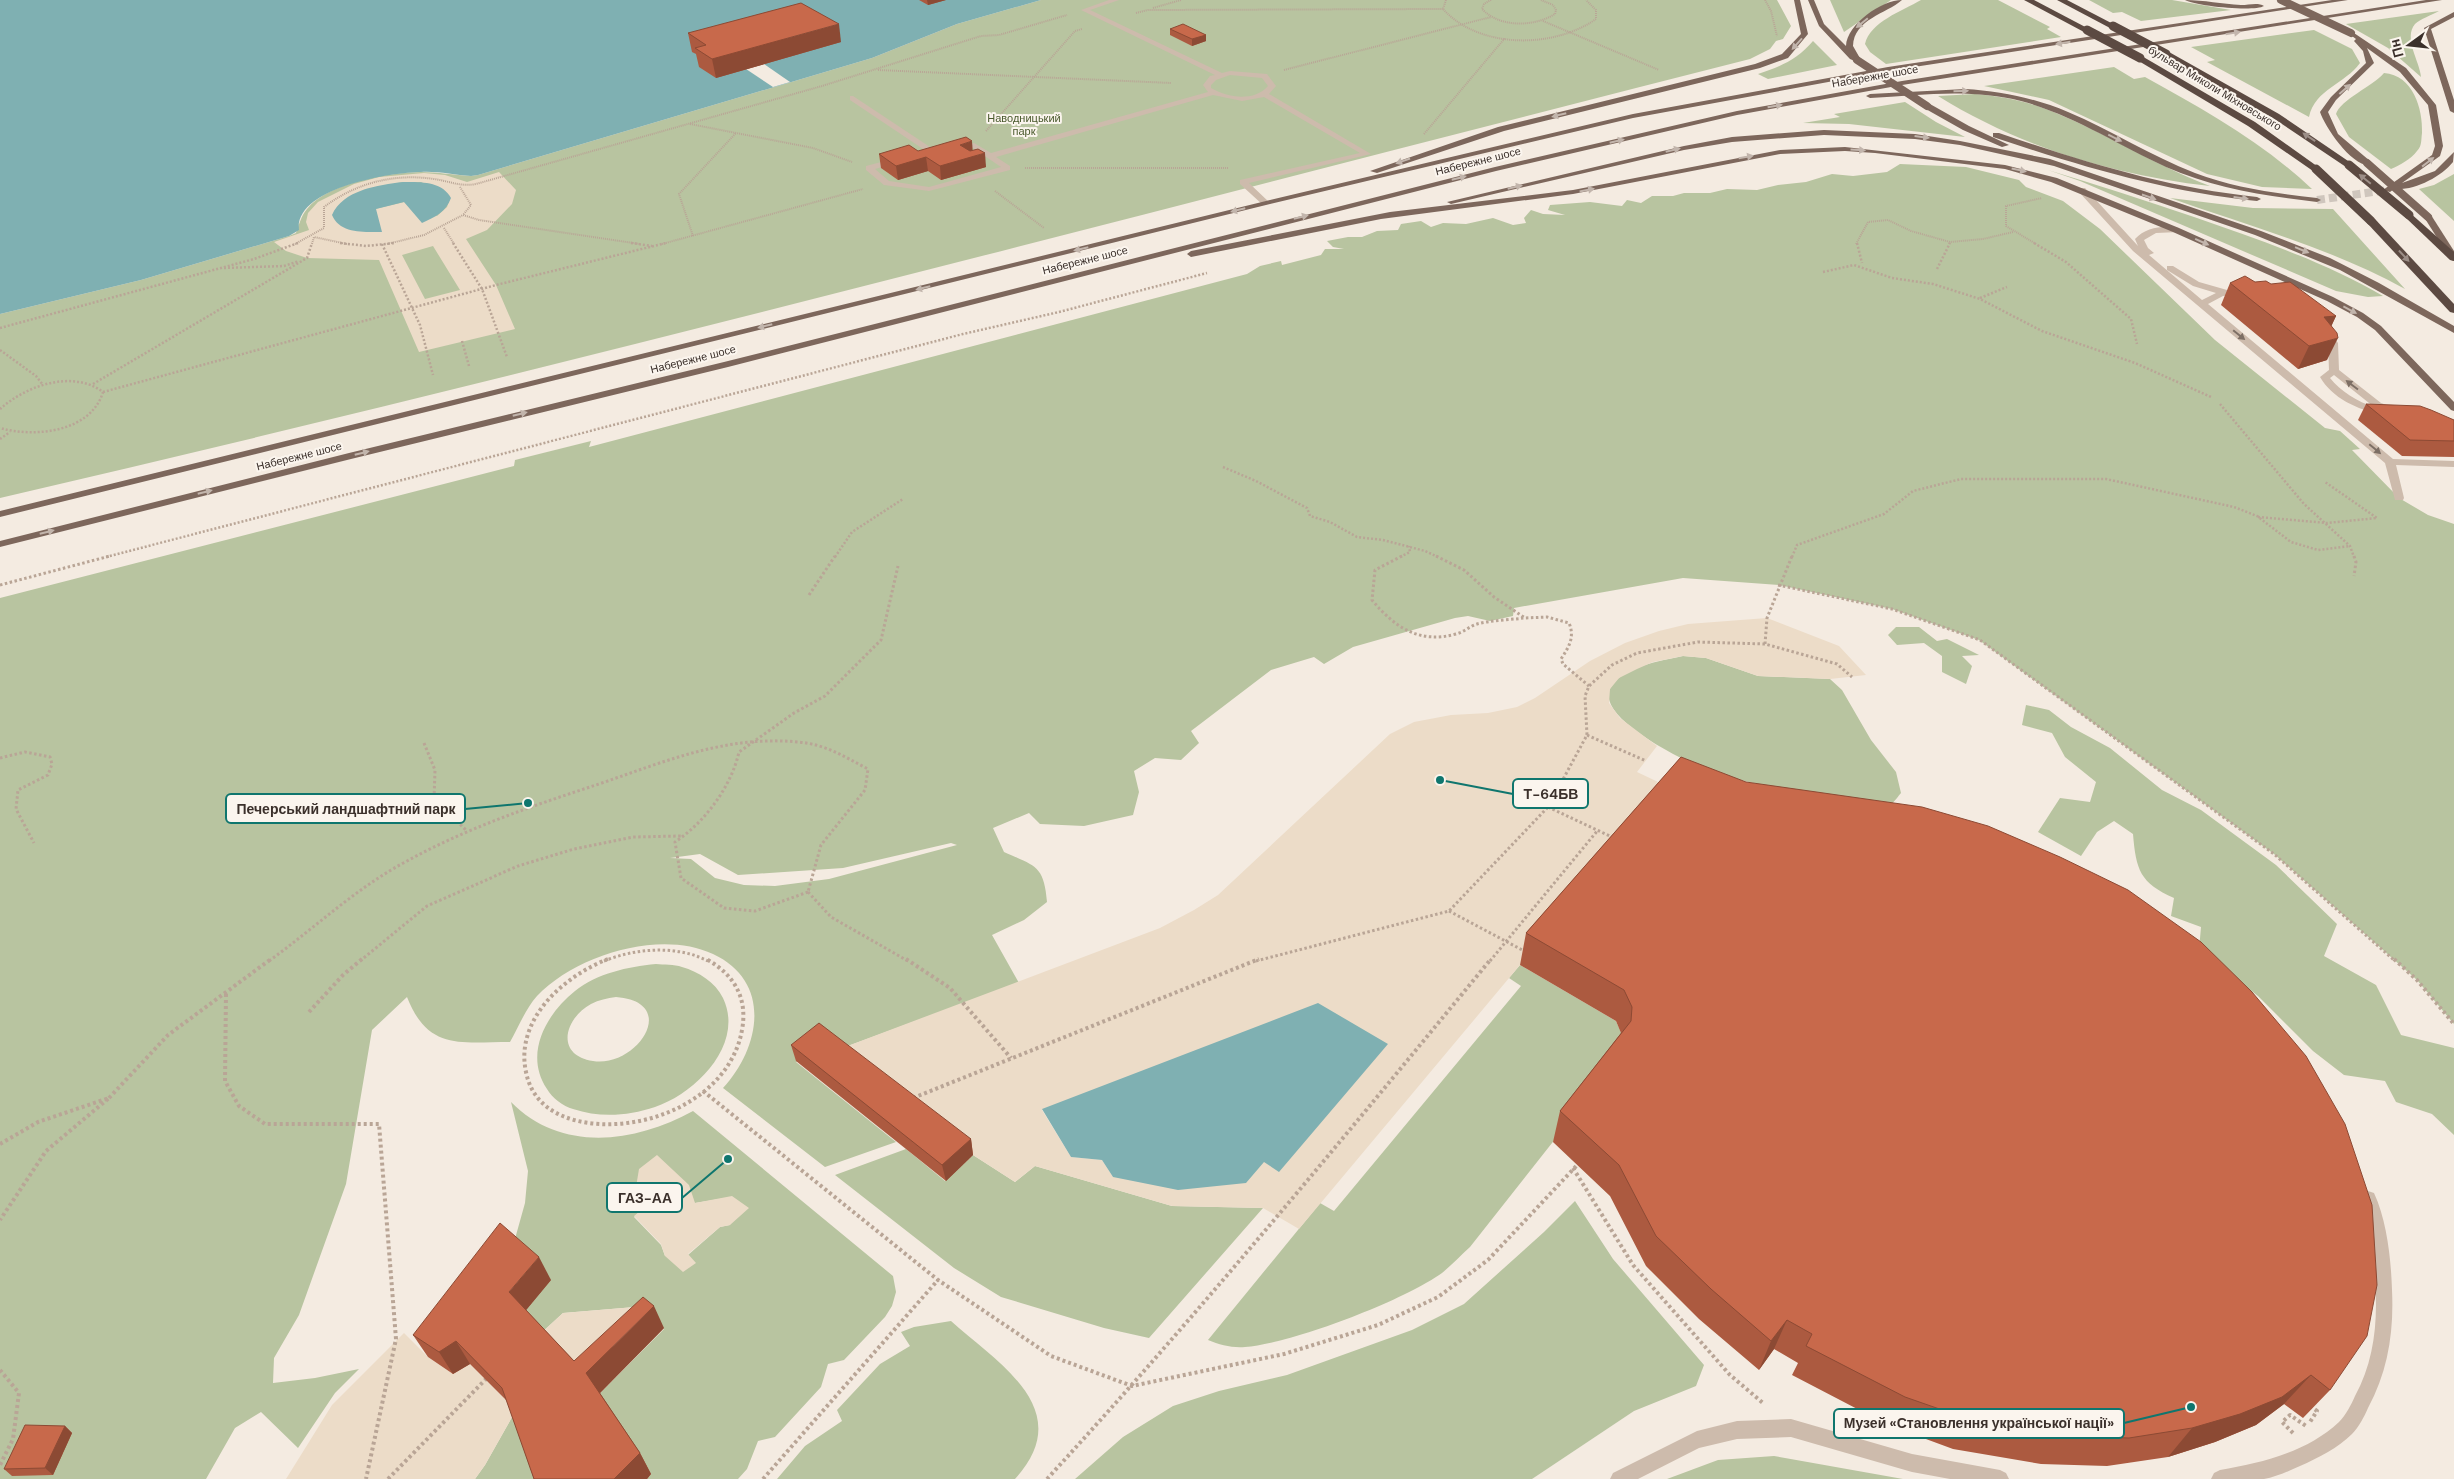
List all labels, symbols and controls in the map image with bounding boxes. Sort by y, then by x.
one-way arrow [1856,18,1869,29]
north arrow [2384,20,2434,70]
one-way arrow [2226,28,2242,36]
text: Пн [2385,37,2408,60]
one-way arrow [1791,38,1802,51]
one-way arrow [2055,39,2071,47]
street label: бульвар Миколи Міхновського [2146,43,2284,133]
street label: Набережне шосе [1831,62,1919,90]
one-way arrow [2339,83,2351,95]
one-way arrow [1954,86,1970,94]
one-way arrow [1768,101,1784,109]
park label: Наводницький парк [987,111,1061,138]
one-way arrow [1552,111,1567,119]
one-way arrow [2302,132,2315,142]
one-way arrow [1914,133,1930,141]
one-way arrow [2108,134,2122,142]
one-way arrow [1609,137,1624,145]
street label: Набережне шосе [1434,144,1522,178]
one-way arrow [1666,146,1681,154]
one-way arrow [1850,146,1866,154]
one-way arrow [1738,153,1754,161]
one-way arrow [1396,157,1411,165]
one-way arrow [2421,157,2434,168]
one-way arrow [2011,166,2027,174]
one-way arrow [2359,173,2372,184]
one-way arrow [1451,174,1466,182]
one-way arrow [1508,183,1523,191]
one-way arrow [1579,185,1595,193]
one-way arrow [2141,194,2156,201]
one-way arrow [2234,194,2250,202]
one-way arrow [1231,206,1246,214]
one-way arrow [1293,213,1308,221]
one-way arrow [2195,239,2209,247]
street label: Набережне шосе [1041,243,1129,277]
one-way arrow [1073,245,1088,253]
one-way arrow [2295,247,2309,255]
one-way arrow [2398,250,2410,262]
one-way arrow [915,284,930,292]
one-way arrow [2343,306,2357,314]
one-way arrow [757,323,772,331]
one-way arrow [2232,330,2245,341]
street label: Набережне шосе [649,342,737,376]
one-way arrow [2345,380,2359,390]
one-way arrow [513,410,528,418]
street label: Набережне шосе [255,439,343,473]
one-way arrow [2368,444,2381,455]
one-way arrow [355,449,370,457]
one-way arrow [197,488,212,496]
one-way arrow [40,528,55,536]
callout: Т-64БВ [1513,779,1588,808]
text: Т-64БВ [1524,785,1578,803]
callout: Печерський ландшафтний парк [226,794,465,823]
text: Печерський ландшафтний парк [236,800,457,818]
callout: ГАЗ-АА [607,1183,682,1212]
text: ГАЗ-АА [618,1189,672,1207]
callout: Музей «Становлення української нації» [1834,1409,2124,1438]
text: Музей «Становлення української нації» [1844,1414,2114,1432]

